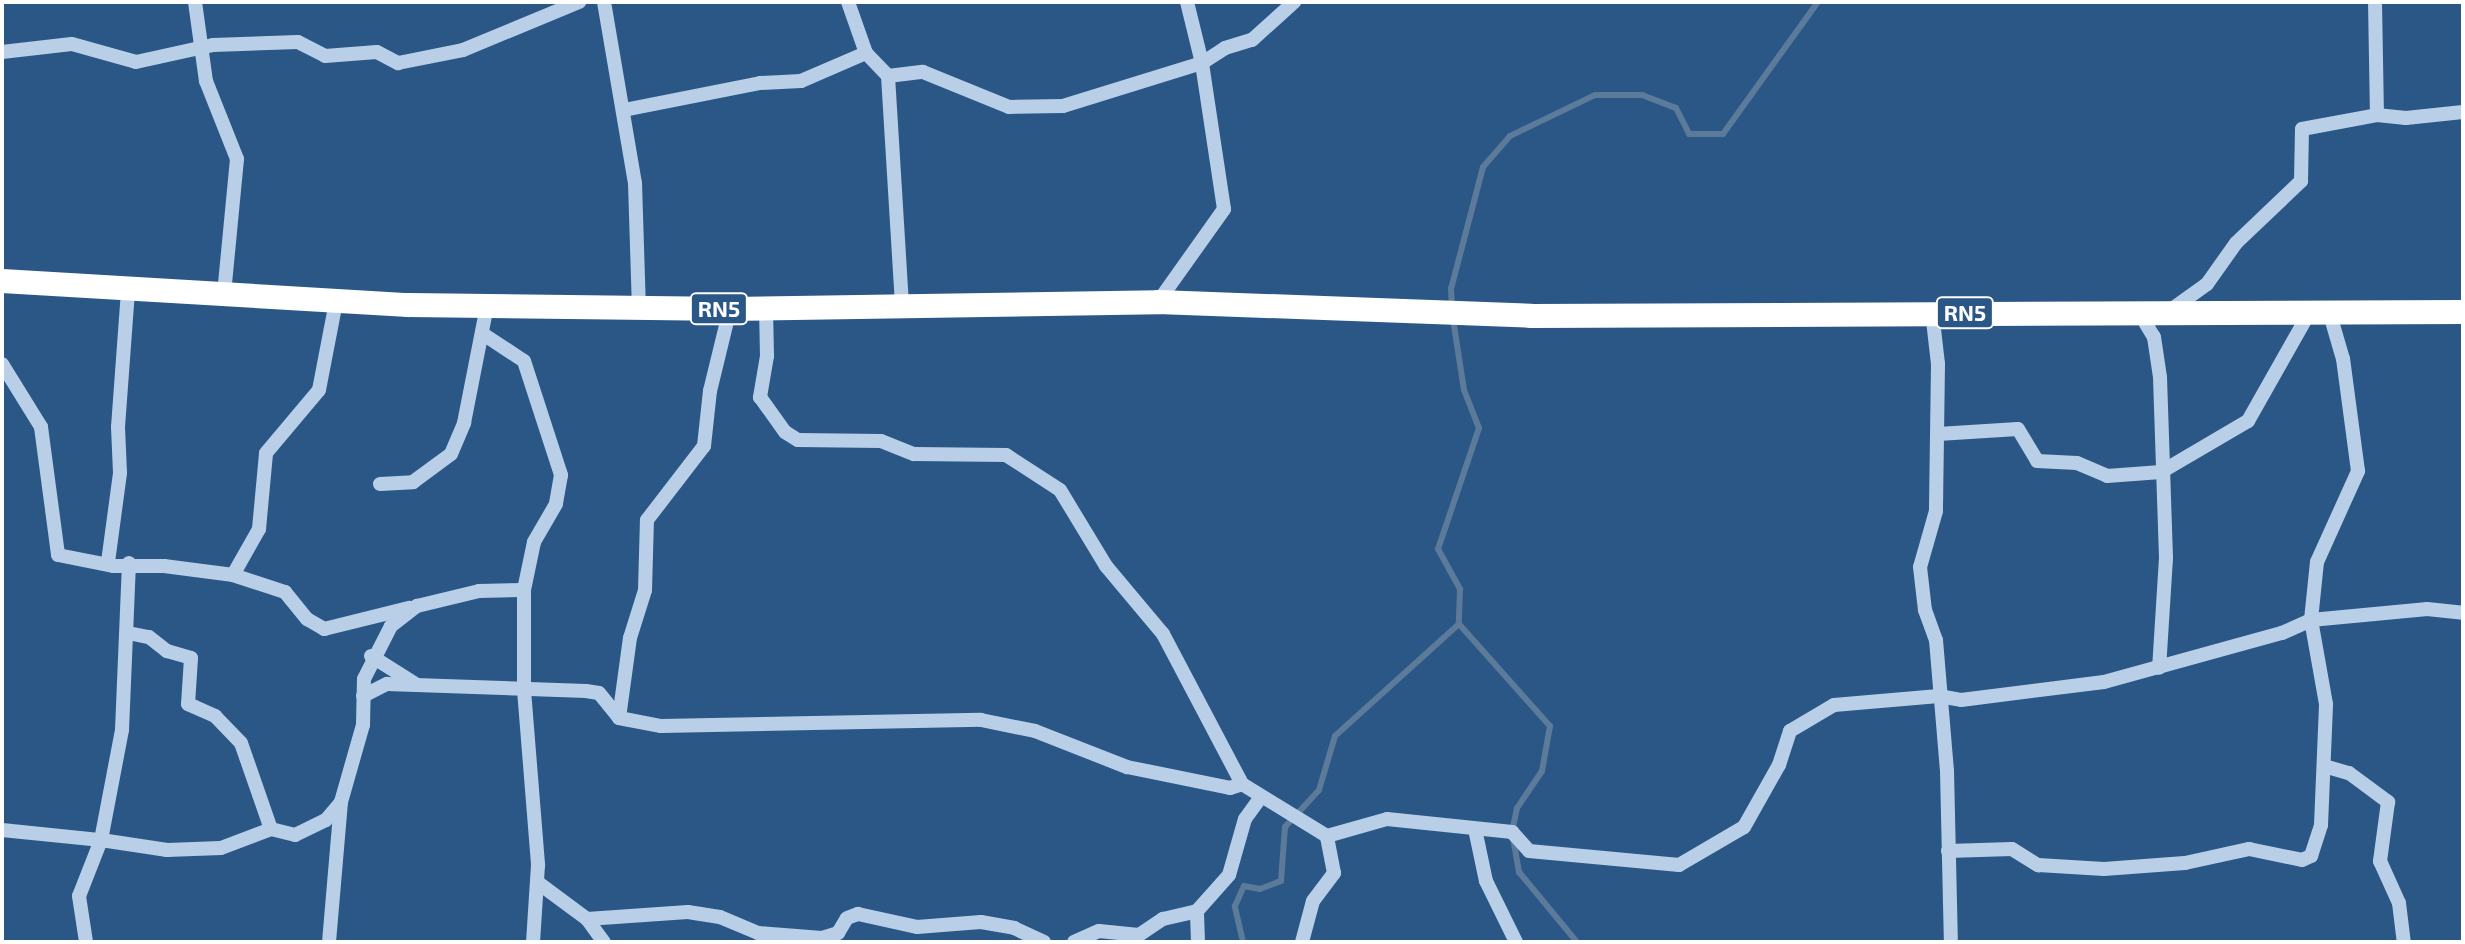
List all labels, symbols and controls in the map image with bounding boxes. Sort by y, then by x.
road number: RN5 [689,291,749,327]
road number: RN5 [1935,295,1995,331]

